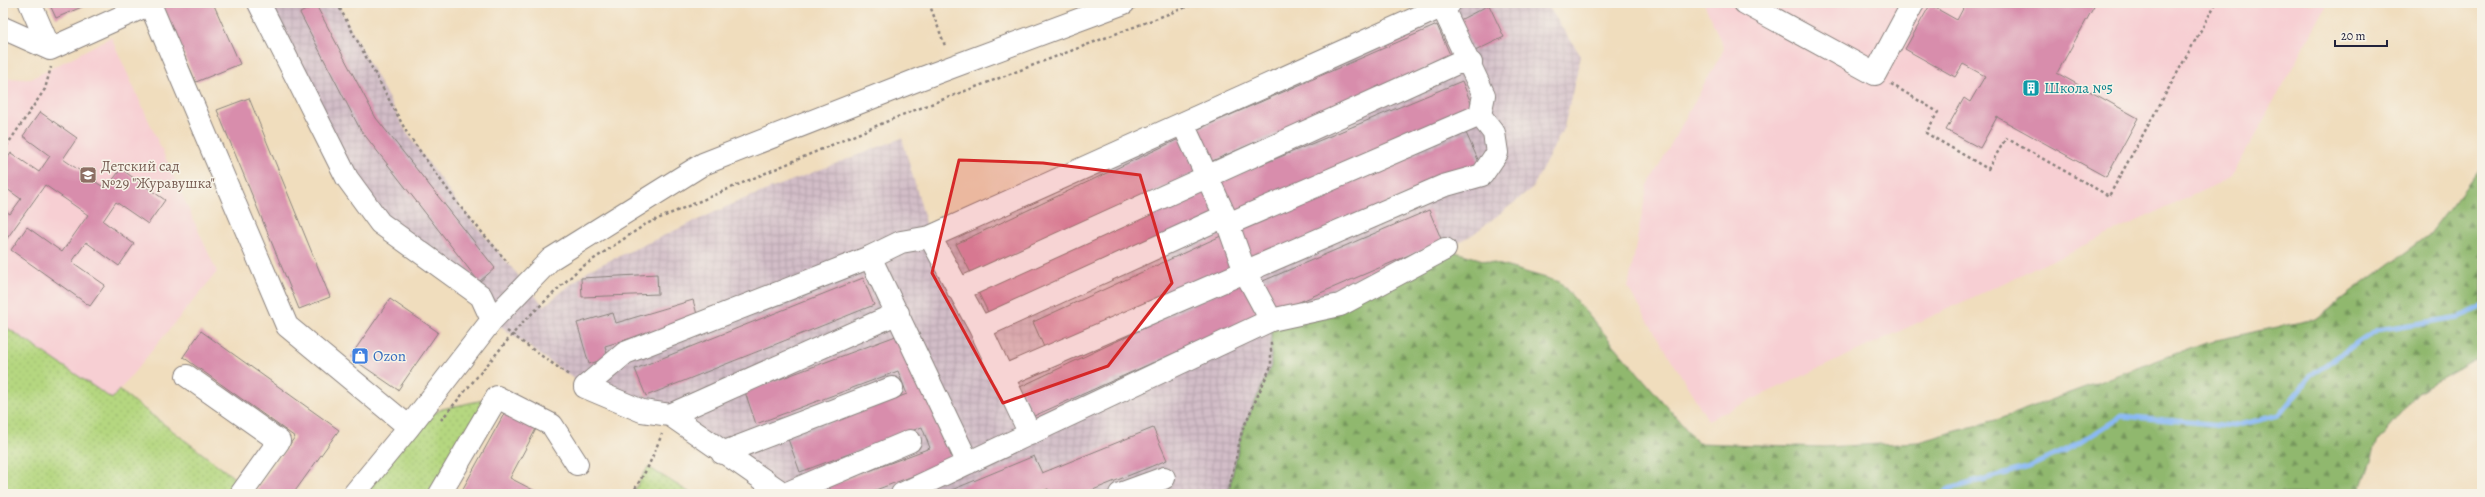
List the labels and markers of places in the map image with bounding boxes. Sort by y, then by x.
building icon: Школа №5 [2021,78,2041,98]
place label: Школа №5 [2044,78,2113,98]
place label: Детский сад №29 "Журавушка" [101,156,215,193]
school or university icon: Детский сад №29 "Журавушка" [78,165,98,185]
shop icon: Ozon [350,346,370,366]
place label: Ozon [373,346,406,366]

